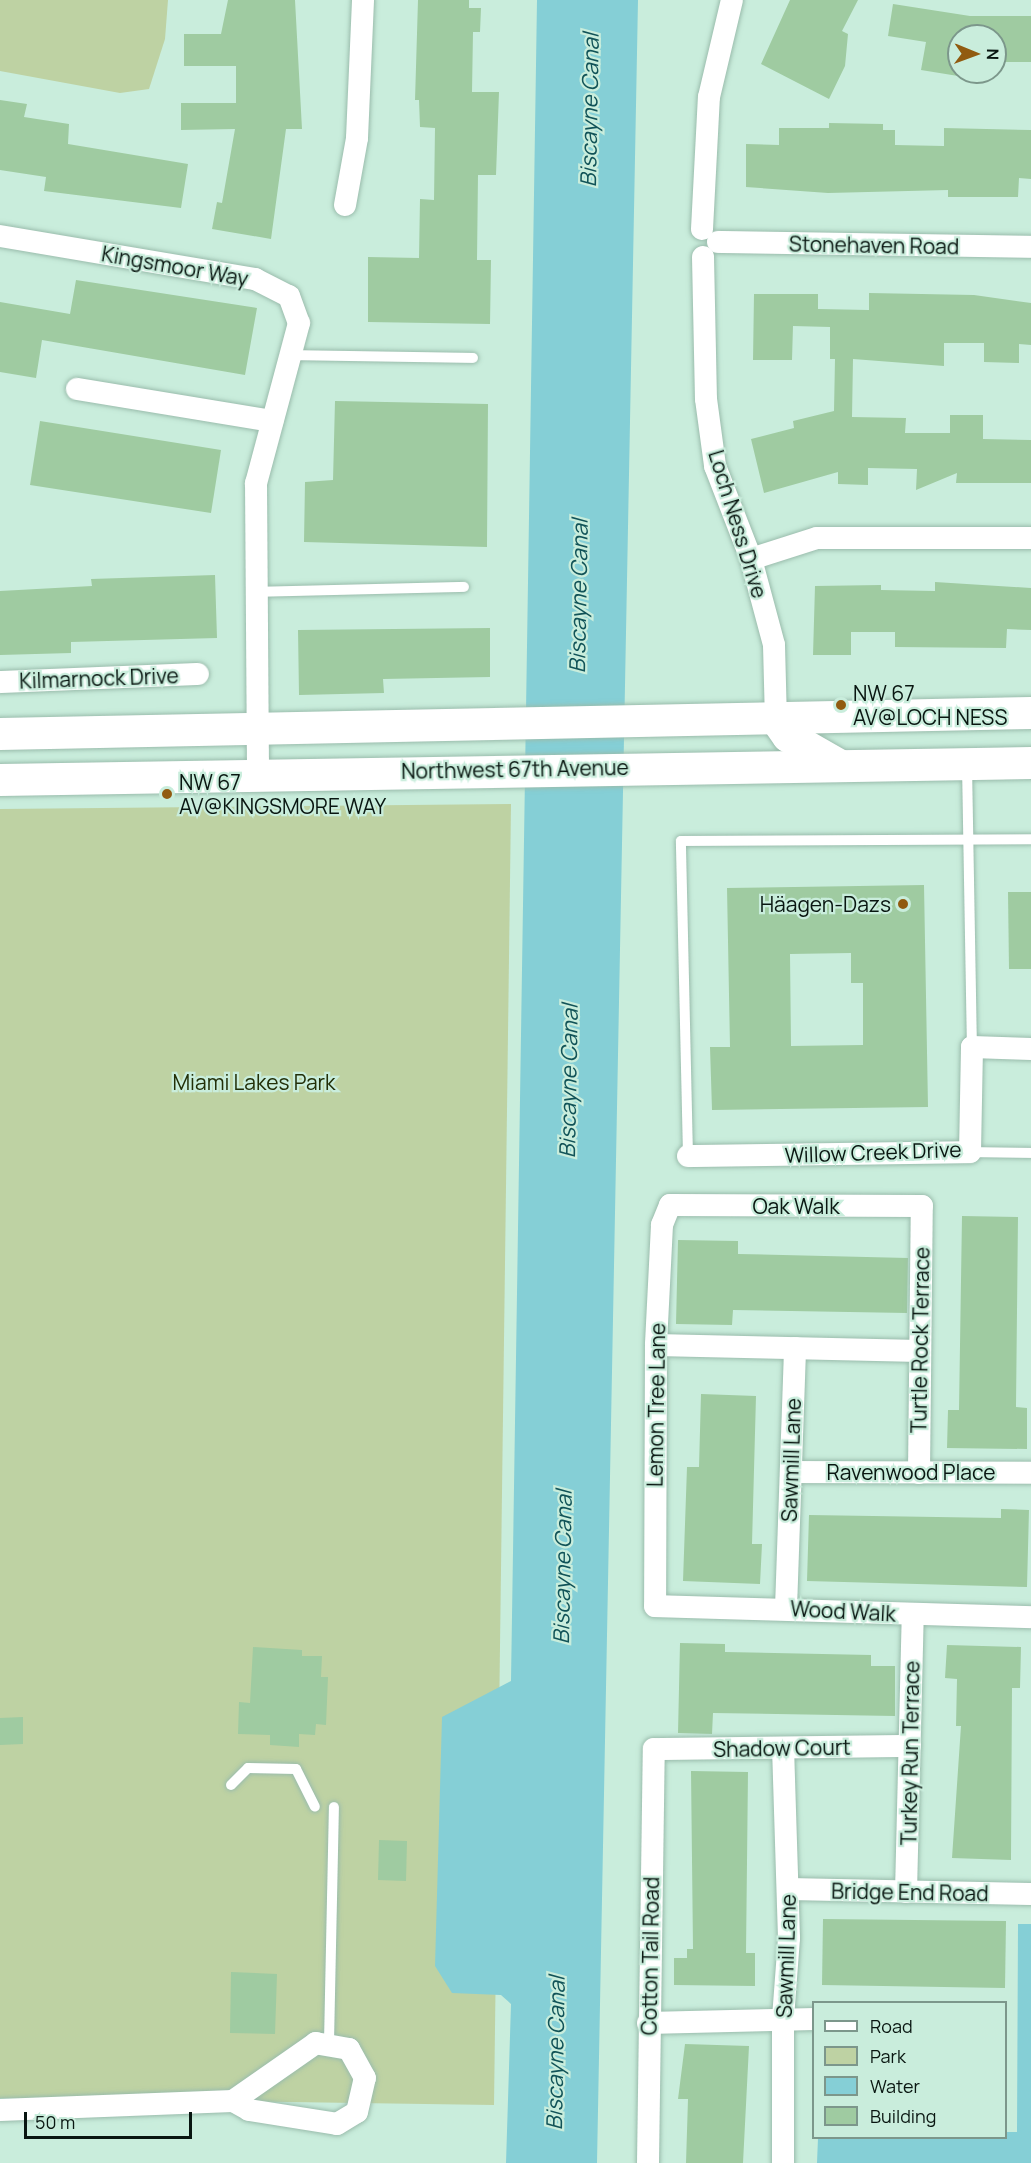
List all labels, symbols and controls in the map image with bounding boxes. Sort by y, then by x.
north arrow [947,24,1007,84]
water label: Biscayne Canal [575,33,605,187]
text: N [982,48,1004,60]
street label: Stonehaven Road [789,231,959,259]
street label: Kingsmoor Way [100,241,250,291]
street label: Loch Ness Drive [704,447,772,601]
water label: Biscayne Canal [564,519,594,673]
street label: Kilmarnock Drive [19,663,179,693]
place label: NW 67 AV@LOCH NESS [853,680,1008,730]
marker: NW 67 AV@LOCH NESS [834,698,848,712]
street label: Northwest 67th Avenue [401,754,629,784]
place label: NW 67 AV@KINGSMORE WAY [179,769,386,819]
marker: NW 67 AV@KINGSMORE WAY [160,787,174,801]
place label: Häagen-Dazs [760,891,891,917]
marker: Häagen-Dazs [896,897,910,911]
water label: Biscayne Canal [554,1004,584,1158]
park label: Miami Lakes Park [172,1069,336,1095]
street label: Willow Creek Drive [784,1136,962,1168]
street label: Oak Walk [752,1193,840,1219]
street label: Turtle Rock Terrace [906,1247,934,1433]
street label: Lemon Tree Lane [642,1323,670,1487]
street label: Sawmill Lane [776,1398,806,1522]
street label: Ravenwood Place [826,1459,996,1485]
water label: Biscayne Canal [548,1490,578,1644]
street label: Wood Walk [790,1596,896,1626]
street label: Turkey Run Terrace [896,1661,924,1845]
street label: Shadow Court [713,1734,851,1762]
street label: Cotton Tail Road [636,1876,664,2036]
street label: Bridge End Road [831,1878,989,1906]
street label: Sawmill Lane [771,1894,801,2018]
water label: Biscayne Canal [541,1976,571,2130]
legend [812,2001,1007,2139]
text: Road [870,2014,913,2038]
text: Park [870,2044,906,2068]
text: Water [870,2074,920,2098]
scale bar [27,2100,195,2138]
text: Building [870,2104,936,2128]
text: 50 m [35,2110,75,2134]

